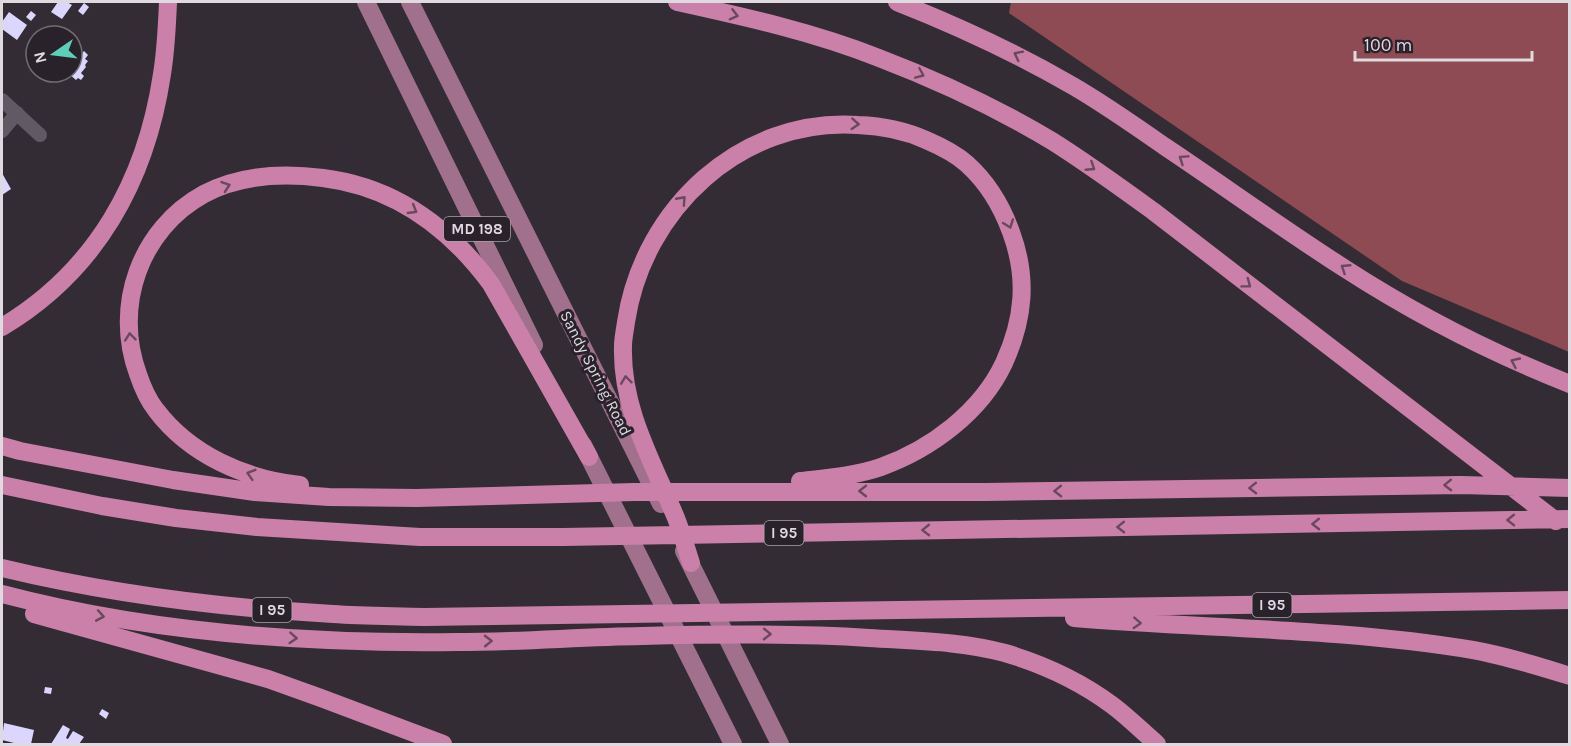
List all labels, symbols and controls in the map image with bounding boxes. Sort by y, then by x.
one-way arrow [728,8,739,20]
north arrow [24,24,84,84]
scale bar [1355,24,1532,62]
text: 100 m [1364,34,1412,56]
text: N [29,50,51,65]
one-way arrow [1013,51,1024,63]
one-way arrow [913,67,924,79]
one-way arrow [850,118,859,131]
one-way arrow [1179,155,1190,166]
one-way arrow [1084,160,1095,171]
one-way arrow [220,180,231,193]
one-way arrow [675,196,686,206]
one-way arrow [407,203,417,215]
road number: MD 198 [444,217,510,241]
one-way arrow [1001,218,1014,229]
one-way arrow [1340,265,1351,276]
one-way arrow [1240,276,1251,287]
street label: Sandy Spring Road [556,307,636,439]
one-way arrow [124,333,137,342]
one-way arrow [1511,358,1522,370]
one-way arrow [620,375,633,384]
one-way arrow [246,469,257,481]
one-way arrow [1444,479,1453,491]
one-way arrow [1249,482,1258,494]
one-way arrow [859,485,868,497]
one-way arrow [1054,485,1063,497]
one-way arrow [1507,514,1516,526]
one-way arrow [1312,517,1321,530]
road number: I 95 [764,521,804,545]
one-way arrow [1117,521,1126,533]
one-way arrow [922,524,931,537]
road number: I 95 [1252,593,1292,617]
road number: I 95 [252,598,292,622]
one-way arrow [95,609,104,621]
one-way arrow [1132,616,1141,629]
one-way arrow [762,628,771,640]
one-way arrow [289,631,298,644]
one-way arrow [483,635,492,648]

